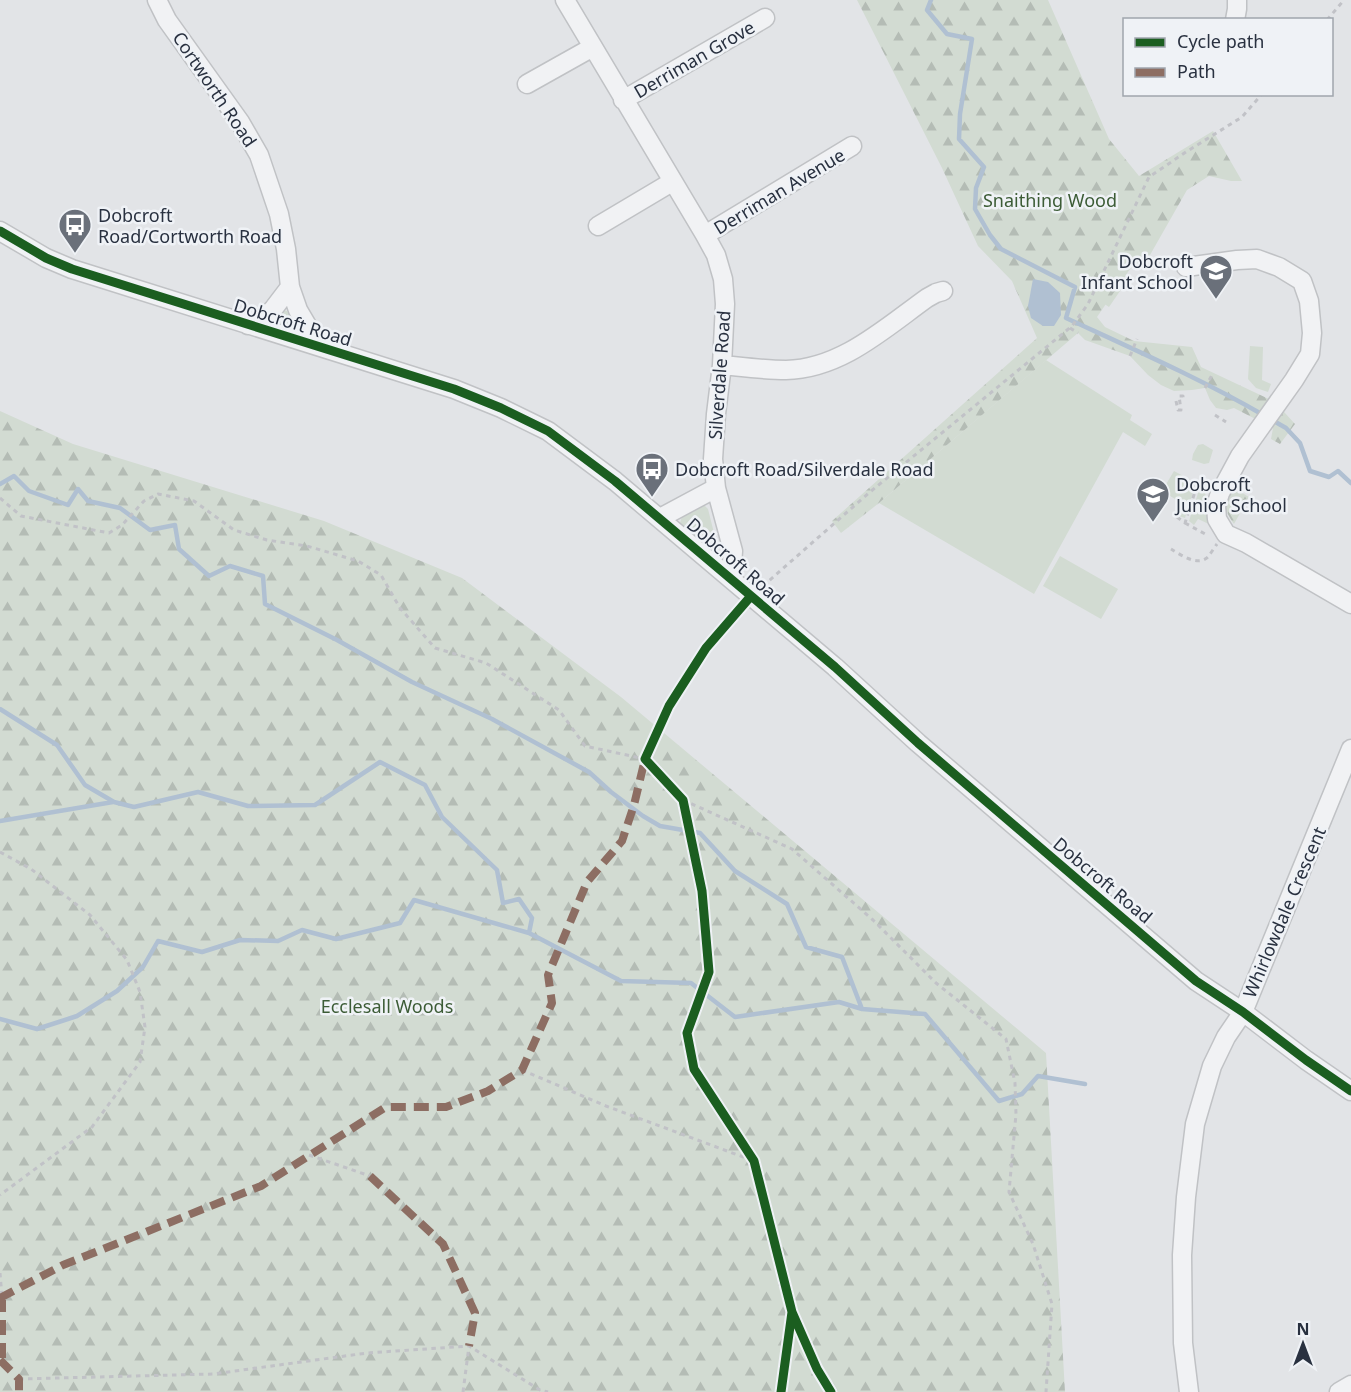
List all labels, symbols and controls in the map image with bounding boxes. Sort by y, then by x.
street label: Derriman Grove [629,15,759,103]
legend [1123,18,1333,96]
street label: Cortworth Road [168,27,262,151]
text: Cycle path [1177,29,1264,53]
text: Path [1177,59,1216,83]
street label: Derriman Avenue [709,142,849,240]
park label: Snaithing Wood [983,188,1117,212]
place label: Dobcroft Road/Cortworth Road [98,203,282,248]
bus stop icon: Dobcroft Road/Cortworth Road [57,207,93,254]
place label: Dobcroft Infant School [1081,249,1193,294]
school or university icon: Dobcroft Infant School [1198,253,1234,300]
street label: Dobcroft Road [231,293,355,351]
street label: Silverdale Road [703,310,735,440]
bus stop icon: Dobcroft Road/Silverdale Road [634,451,670,498]
place label: Dobcroft Road/Silverdale Road [675,457,933,481]
place label: Dobcroft Junior School [1174,472,1287,517]
school or university icon: Dobcroft Junior School [1135,476,1171,523]
street label: Dobcroft Road [682,512,790,610]
street label: Whirlowdale Crescent [1237,822,1331,1001]
street label: Dobcroft Road [1048,831,1158,929]
park label: Ecclesall Woods [321,994,453,1018]
north arrow [1273,1314,1333,1374]
text: N [1296,1318,1310,1340]

